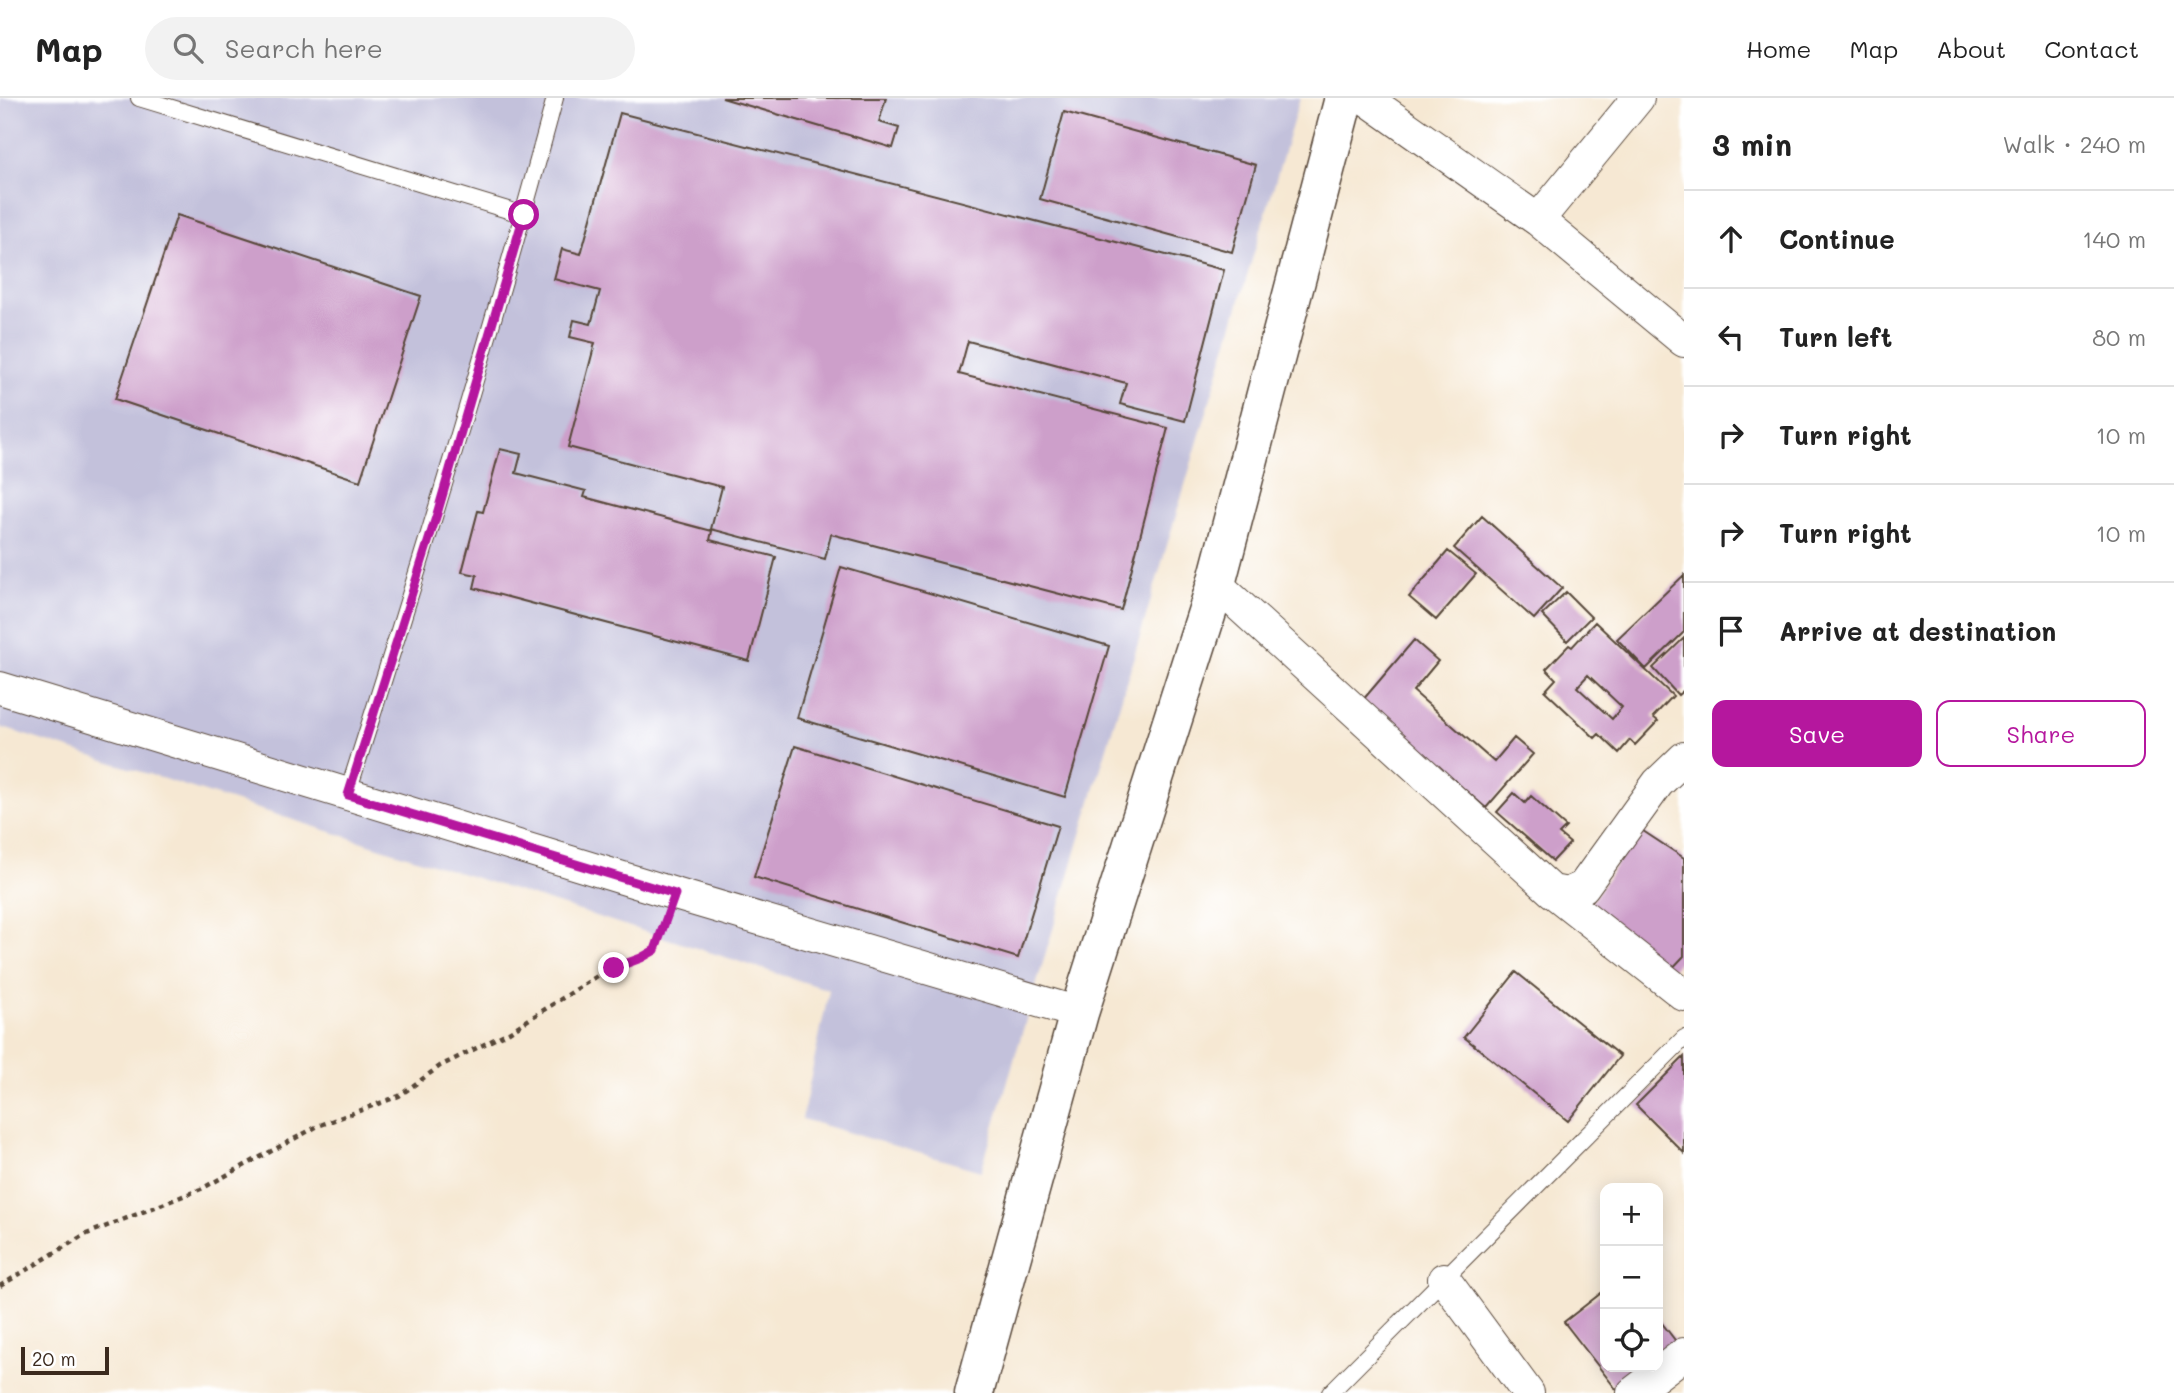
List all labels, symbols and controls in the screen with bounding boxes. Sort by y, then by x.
search box [145,17,635,80]
text: Map [35,27,103,70]
icon: search [169,29,207,67]
text: Search here [225,31,383,65]
text: Home [1746,33,1811,64]
text: Map [1849,33,1898,64]
text: About [1936,33,2006,64]
text: Contact [2044,33,2139,64]
text: 3 min [1712,124,1792,164]
text: Walk · 240 m [2003,129,2146,159]
route start [508,199,539,230]
icon: ahead [1712,220,1750,258]
text: Continue [1779,222,1895,256]
text: 140 m [2082,224,2146,254]
icon: left [1712,318,1750,356]
text: Turn left [1779,320,1892,354]
text: 80 m [2092,322,2146,352]
icon: right [1712,416,1750,454]
text: Turn right [1779,418,1912,452]
text: 10 m [2096,420,2146,450]
icon: right [1712,514,1750,552]
text: Turn right [1779,516,1912,550]
text: 10 m [2096,518,2146,548]
icon: arrive [1712,612,1750,650]
text: Arrive at destination [1779,614,2056,648]
button: Save [1712,700,1922,767]
button: Share [1936,700,2146,767]
route end [598,952,629,983]
map controls [1600,1183,1663,1372]
button: + [1600,1183,1663,1246]
button: − [1600,1246,1663,1309]
button: locate [1600,1309,1663,1372]
scale bar [21,1344,108,1376]
text: 20 m [32,1346,76,1371]

